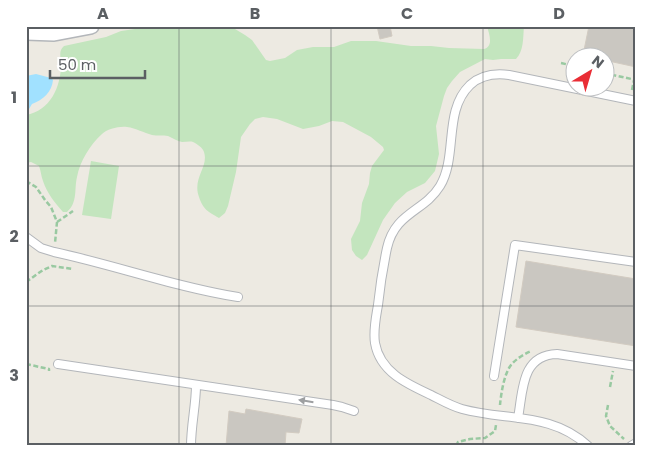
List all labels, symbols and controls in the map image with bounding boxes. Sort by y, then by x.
text: A [97,2,109,25]
text: B [250,2,260,25]
text: C [401,2,413,25]
text: D [553,2,565,25]
scale bar [50,48,145,80]
north arrow [564,48,614,98]
text: N [588,51,608,73]
text: 50 m [58,54,96,75]
text: 1 [11,86,17,109]
text: 2 [9,225,19,248]
text: 3 [9,364,19,387]
one-way arrow [298,397,314,405]

